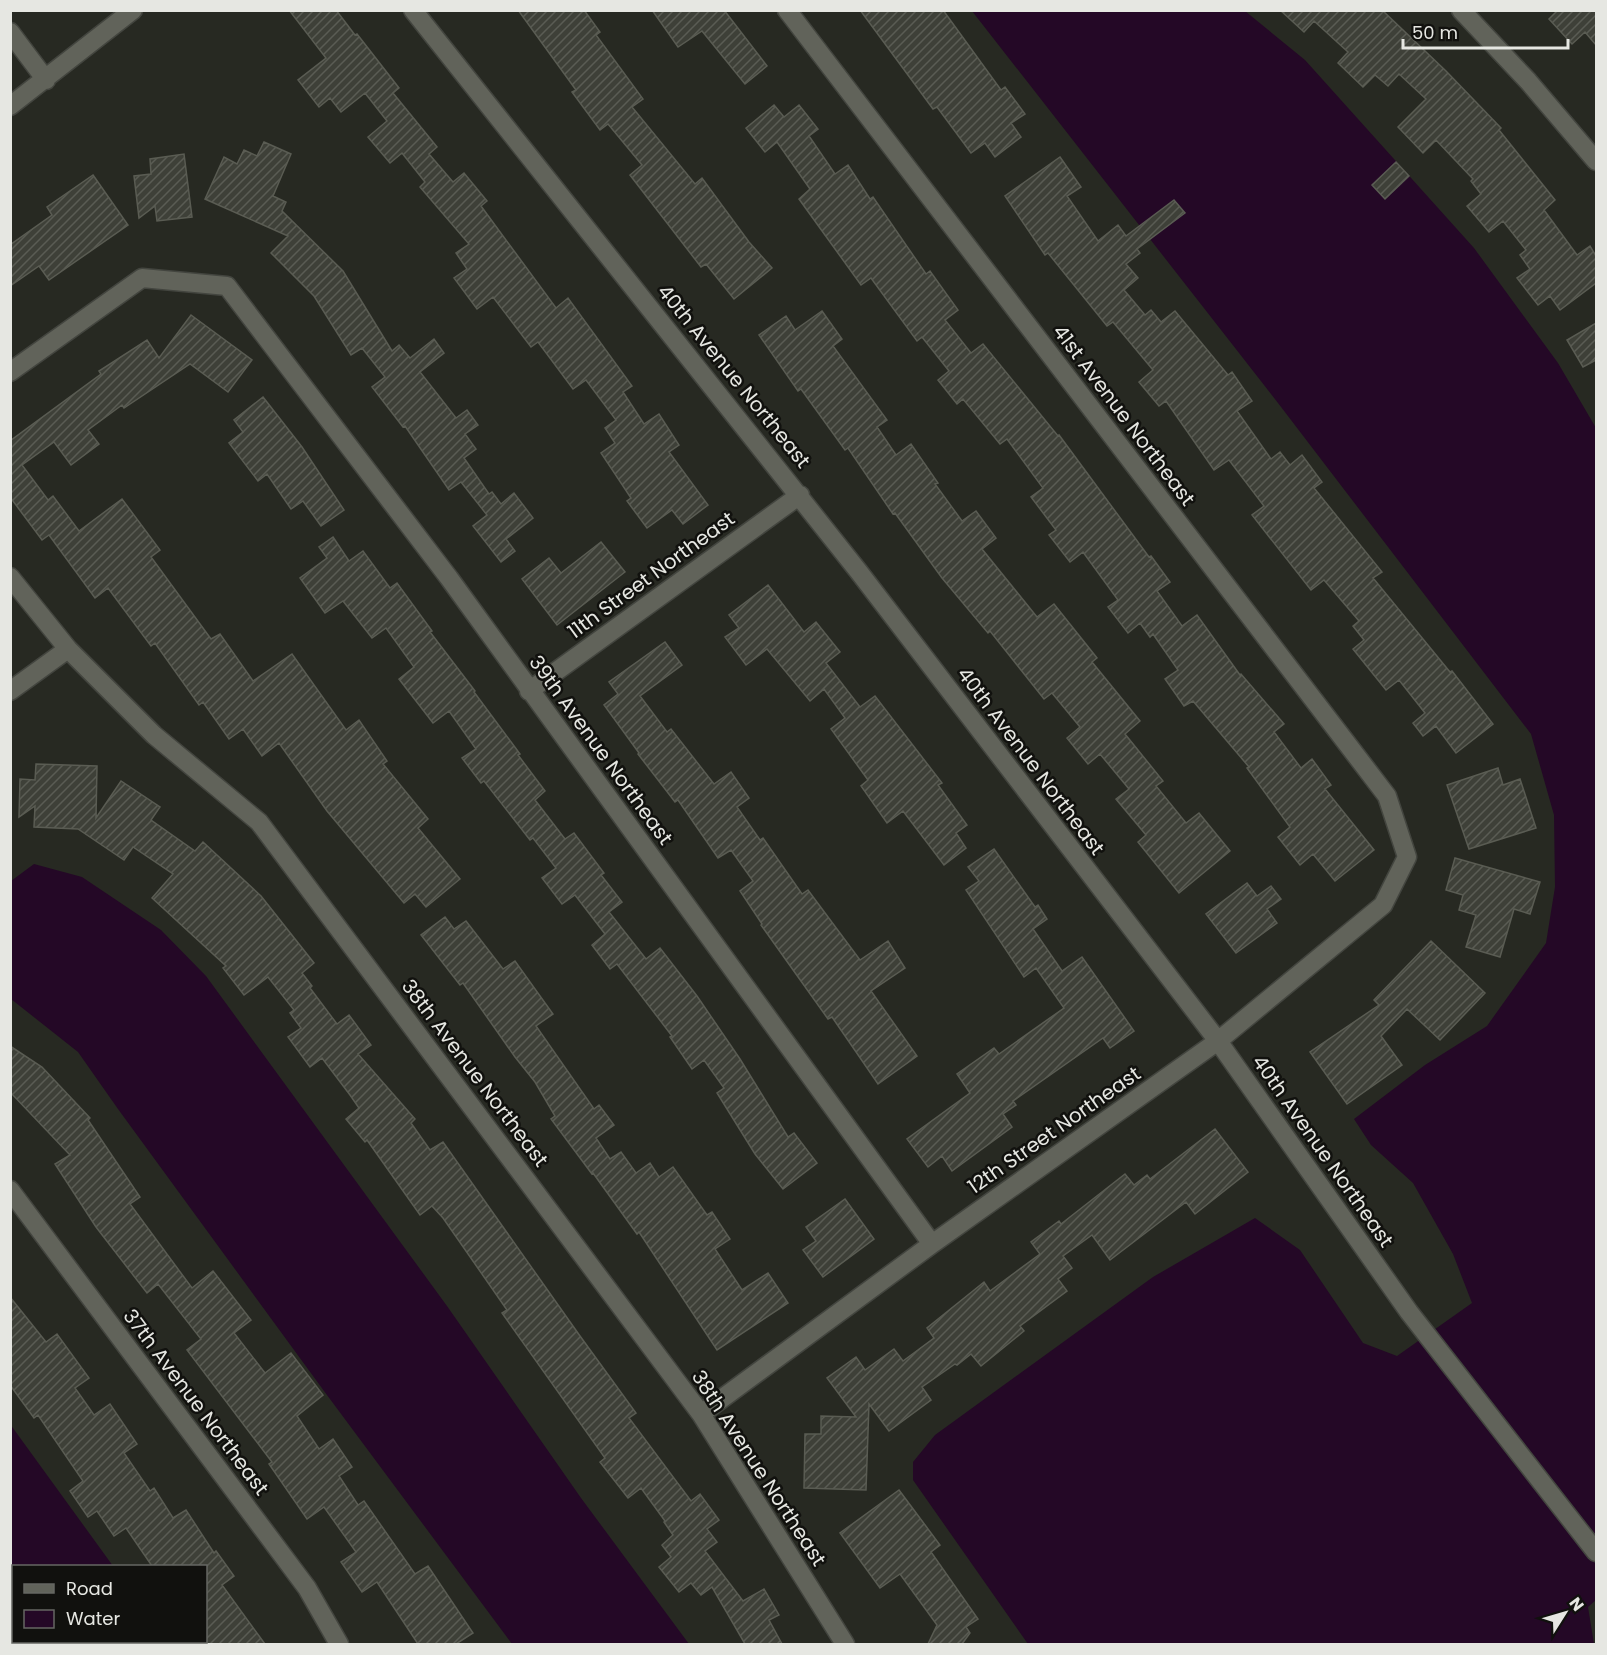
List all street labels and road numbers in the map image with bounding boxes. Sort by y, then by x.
street label: 40th Avenue Northeast [651,278,817,474]
street label: 41st Avenue Northeast [1046,319,1202,511]
street label: 11th Street Northeast [562,505,740,645]
street label: 39th Avenue Northeast [523,649,679,851]
street label: 40th Avenue Northeast [951,661,1111,861]
street label: 38th Avenue Northeast [395,973,555,1173]
street label: 40th Avenue Northeast [1246,1049,1400,1253]
street label: 12th Street Northeast [962,1060,1146,1200]
street label: 37th Avenue Northeast [117,1303,275,1501]
street label: 38th Avenue Northeast [685,1365,833,1571]

